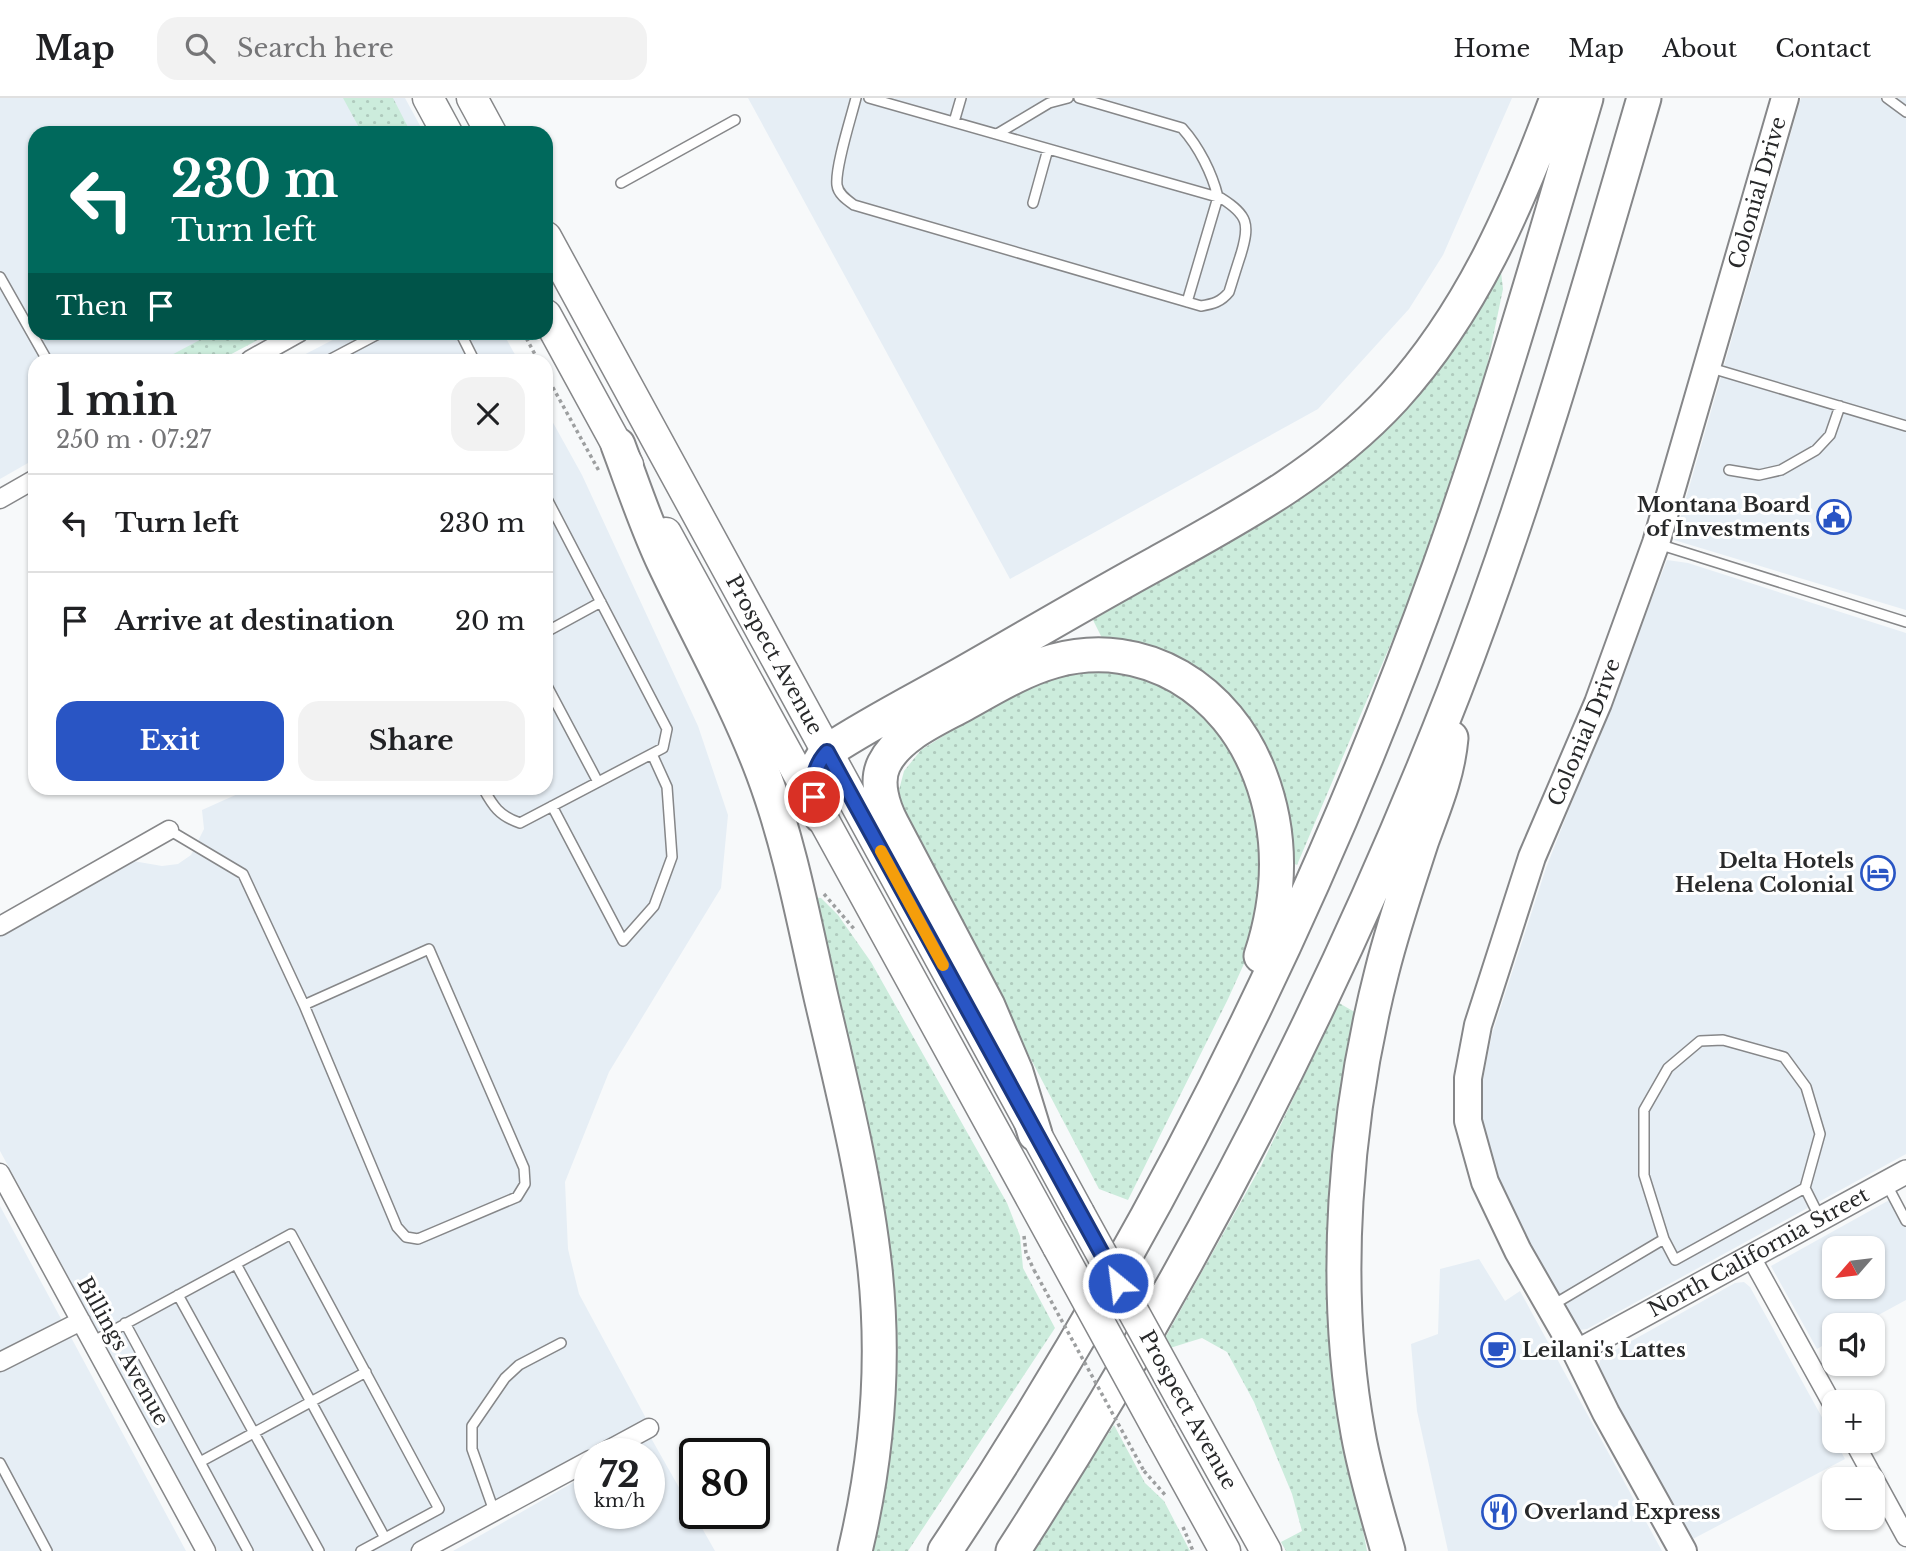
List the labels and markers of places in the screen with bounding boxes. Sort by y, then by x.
place label: Montana Board of Investments [1637,492,1810,542]
public building icon: Montana Board of Investments [1815,498,1853,536]
pin [784,767,844,827]
place label: Delta Hotels Helena Colonial [1675,848,1855,898]
hotel icon: Delta Hotels Helena Colonial [1859,854,1897,892]
cafe icon: Leilani's Lattes [1479,1331,1517,1369]
place label: Leilani's Lattes [1522,1337,1686,1363]
restaurant icon: Overland Express [1480,1493,1518,1531]
place label: Overland Express [1524,1499,1721,1525]

